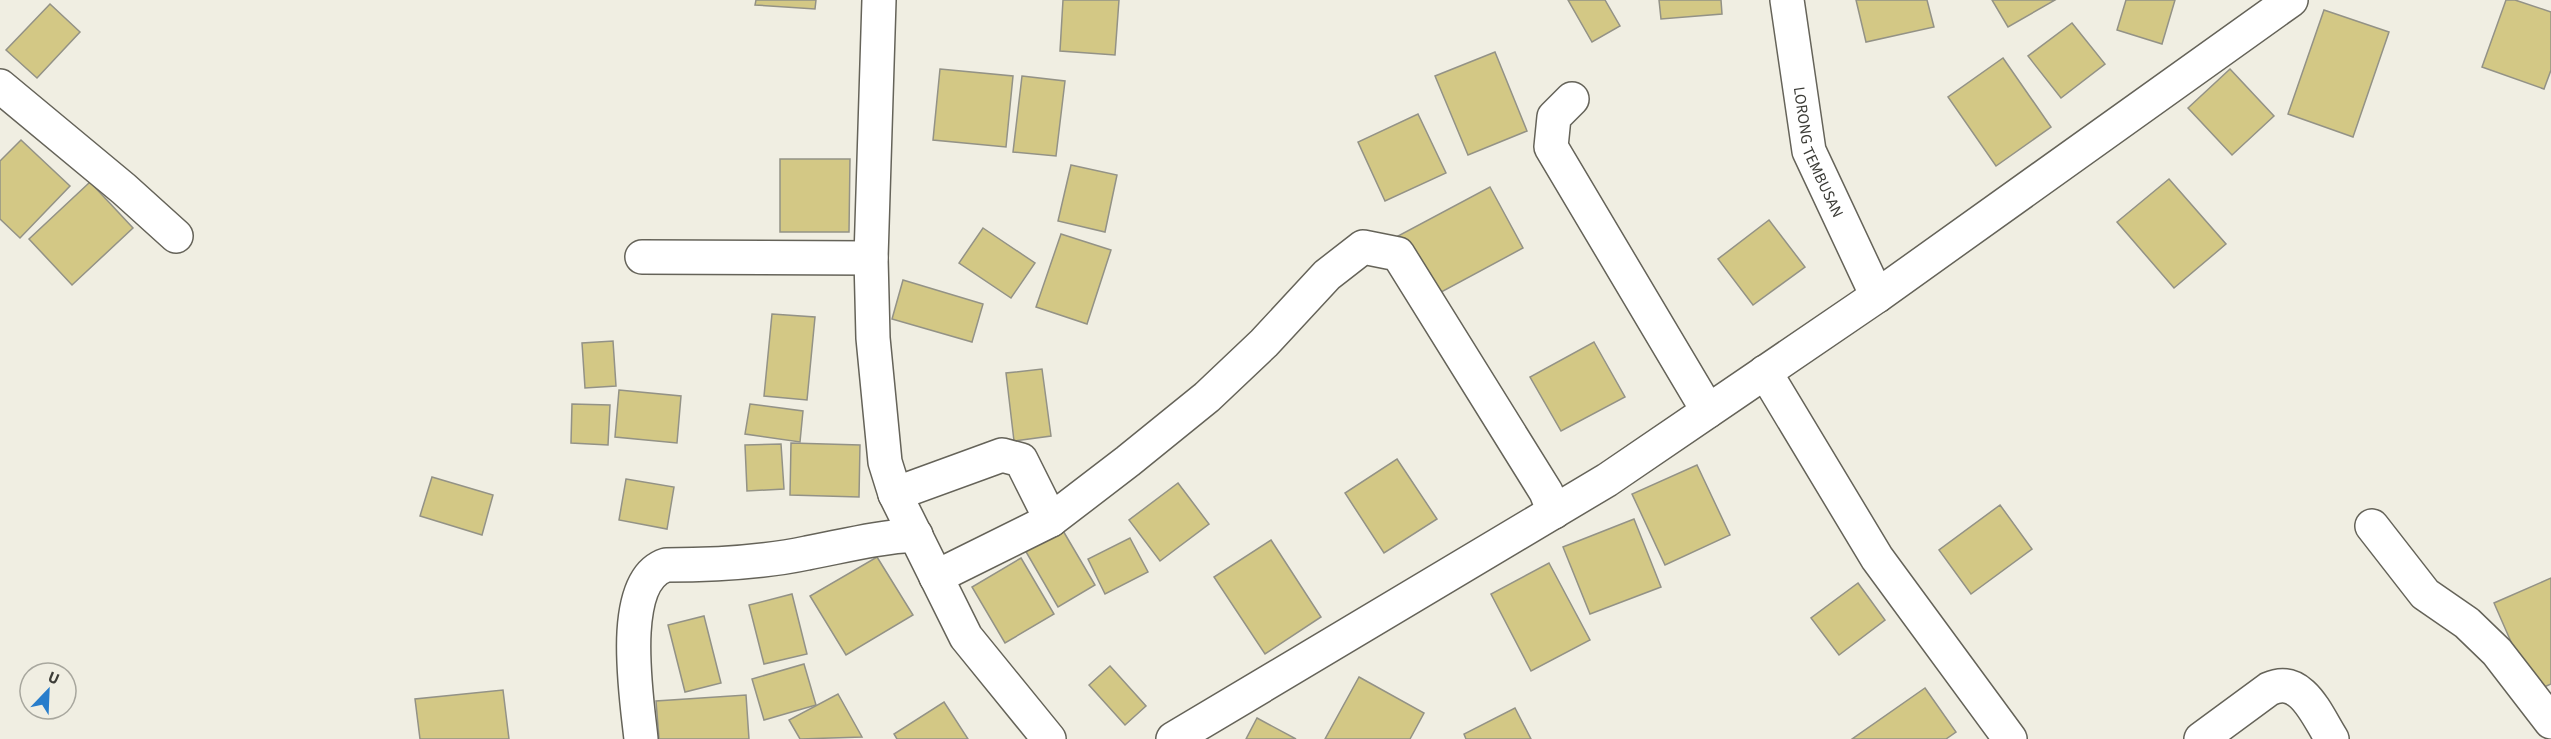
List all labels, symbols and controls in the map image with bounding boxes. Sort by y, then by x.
street label: LORONG TEMBUSAN [1788,85,1849,221]
north arrow [18,661,78,721]
text: U [44,666,63,690]

